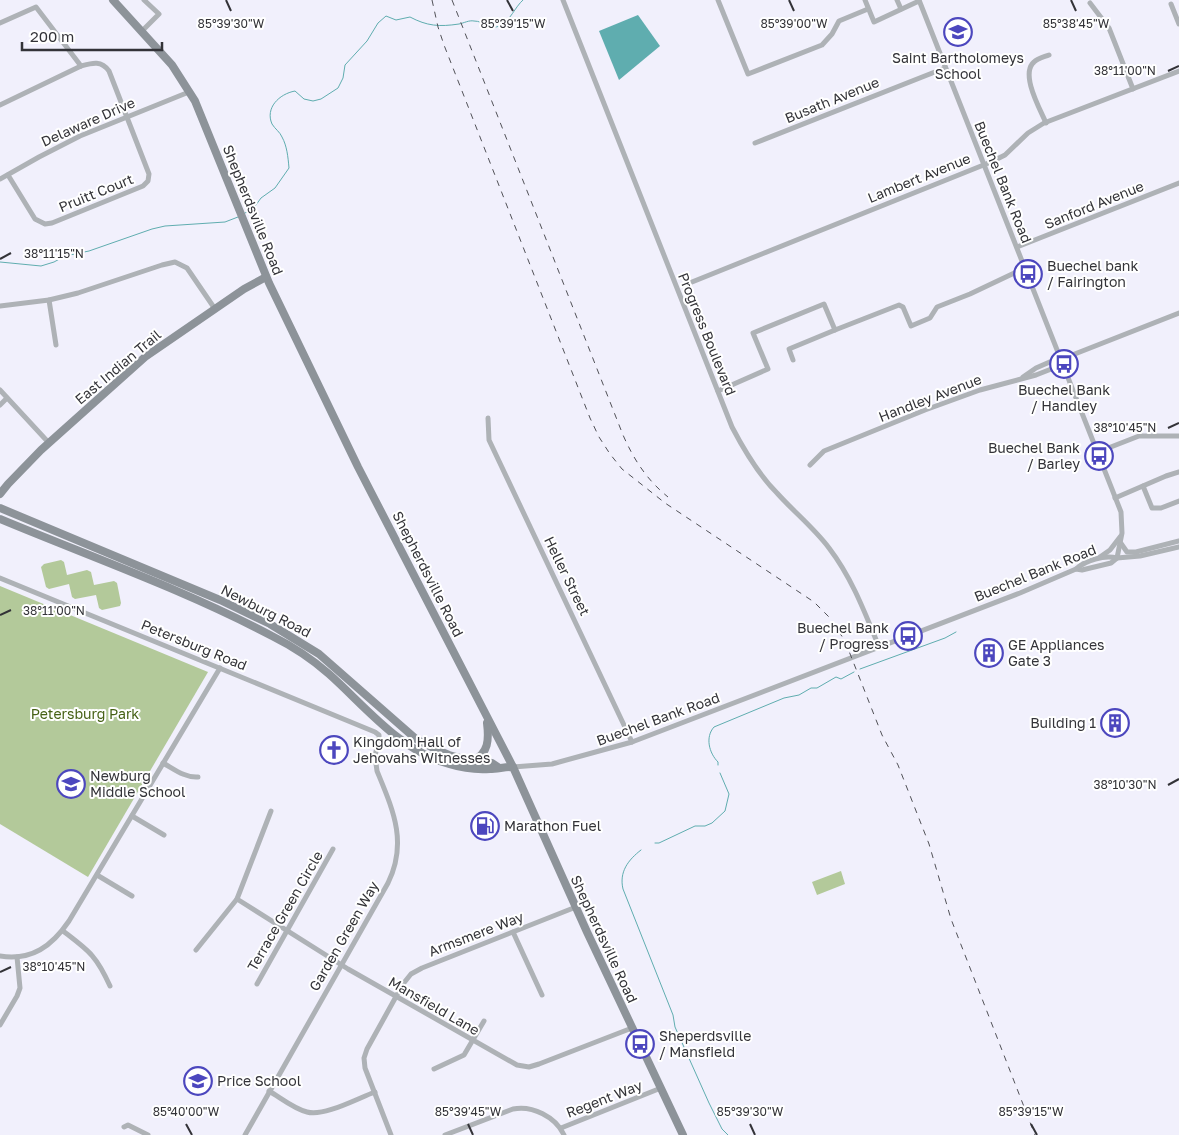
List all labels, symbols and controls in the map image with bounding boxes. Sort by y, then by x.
text: 85°39'30"W [198,16,265,31]
text: 85°39'15"W [480,16,546,31]
text: 85°39'00"W [760,16,828,31]
text: 85°38'45"W [1043,16,1110,31]
school or university icon: Saint Bartholomeys School [943,17,973,47]
scale bar [22,20,162,52]
text: 200 m [30,27,74,45]
place label: Saint Bartholomeys School [892,49,1024,82]
text: 38°11'00"N [1094,63,1156,78]
street label: Busath Avenue [782,73,881,126]
street label: Delaware Drive [38,93,137,150]
street label: Buechel Bank Road [971,118,1036,245]
street label: Shepherdsville Road [220,142,287,277]
street label: Lambert Avenue [865,149,973,206]
street label: Pruitt Court [56,170,136,215]
street label: Sanford Avenue [1042,177,1146,232]
text: 38°11'15"N [24,246,84,261]
place label: Buechel bank / Fairington [1047,257,1138,290]
bus stop icon: Buechel bank / Fairington [1013,259,1043,289]
street label: Progress Boulevard [675,270,740,398]
street label: East Indian Trail [71,326,164,408]
bus stop icon: Buechel Bank / Handley [1049,349,1079,379]
street label: Handley Avenue [876,370,984,425]
place label: Buechel Bank / Handley [1018,381,1110,414]
text: 38°10'45"N [1093,420,1157,435]
place label: Buechel Bank / Barley [988,439,1080,472]
bus stop icon: Buechel Bank / Barley [1084,441,1114,471]
street label: Shepherdsville Road [389,508,468,639]
street label: Heller Street [541,533,594,618]
street label: Buechel Bank Road [971,540,1098,605]
street label: Newburg Road [218,581,314,641]
text: 38°11'00"N [23,603,85,618]
street label: Petersburg Road [139,616,250,674]
place label: Buechel Bank / Progress [797,619,889,652]
bus stop icon: Buechel Bank / Progress [893,621,923,651]
place label: GE Appliances Gate 3 [1008,636,1104,669]
building icon: GE Appliances Gate 3 [974,638,1004,668]
street label: Buechel Bank Road [594,688,722,749]
park label: Petersburg Park [31,705,139,722]
building icon: Building 1 [1100,708,1130,738]
place label: Building 1 [1030,714,1096,731]
place label: Kingdom Hall of Jehovahs Witnesses [353,733,490,766]
church icon: Kingdom Hall of Jehovahs Witnesses [319,735,349,765]
place label: Newburg Middle School [90,767,185,800]
school or university icon: Newburg Middle School [56,769,86,799]
text: 38°10'30"N [1093,777,1157,792]
fuel station icon: Marathon Fuel [470,811,500,841]
place label: Marathon Fuel [504,817,601,834]
street label: Terrace Green Circle [243,848,326,974]
street label: Shepherdsville Road [567,872,641,1005]
street label: Garden Green Way [305,878,382,994]
street label: Armsmere Way [426,908,526,959]
text: 38°10'45"N [22,959,86,974]
street label: Mansfield Lane [386,973,483,1038]
place label: Sheperdsville / Mansfield [659,1027,751,1060]
bus stop icon: Sheperdsville / Mansfield [625,1029,655,1059]
school or university icon: Price School [183,1066,213,1096]
place label: Price School [217,1072,301,1089]
street label: Regent Way [563,1076,644,1121]
text: 85°40'00"W [153,1104,220,1119]
text: 85°39'45"W [435,1104,502,1119]
text: 85°39'30"W [717,1104,784,1119]
text: 85°39'15"W [998,1104,1064,1119]

